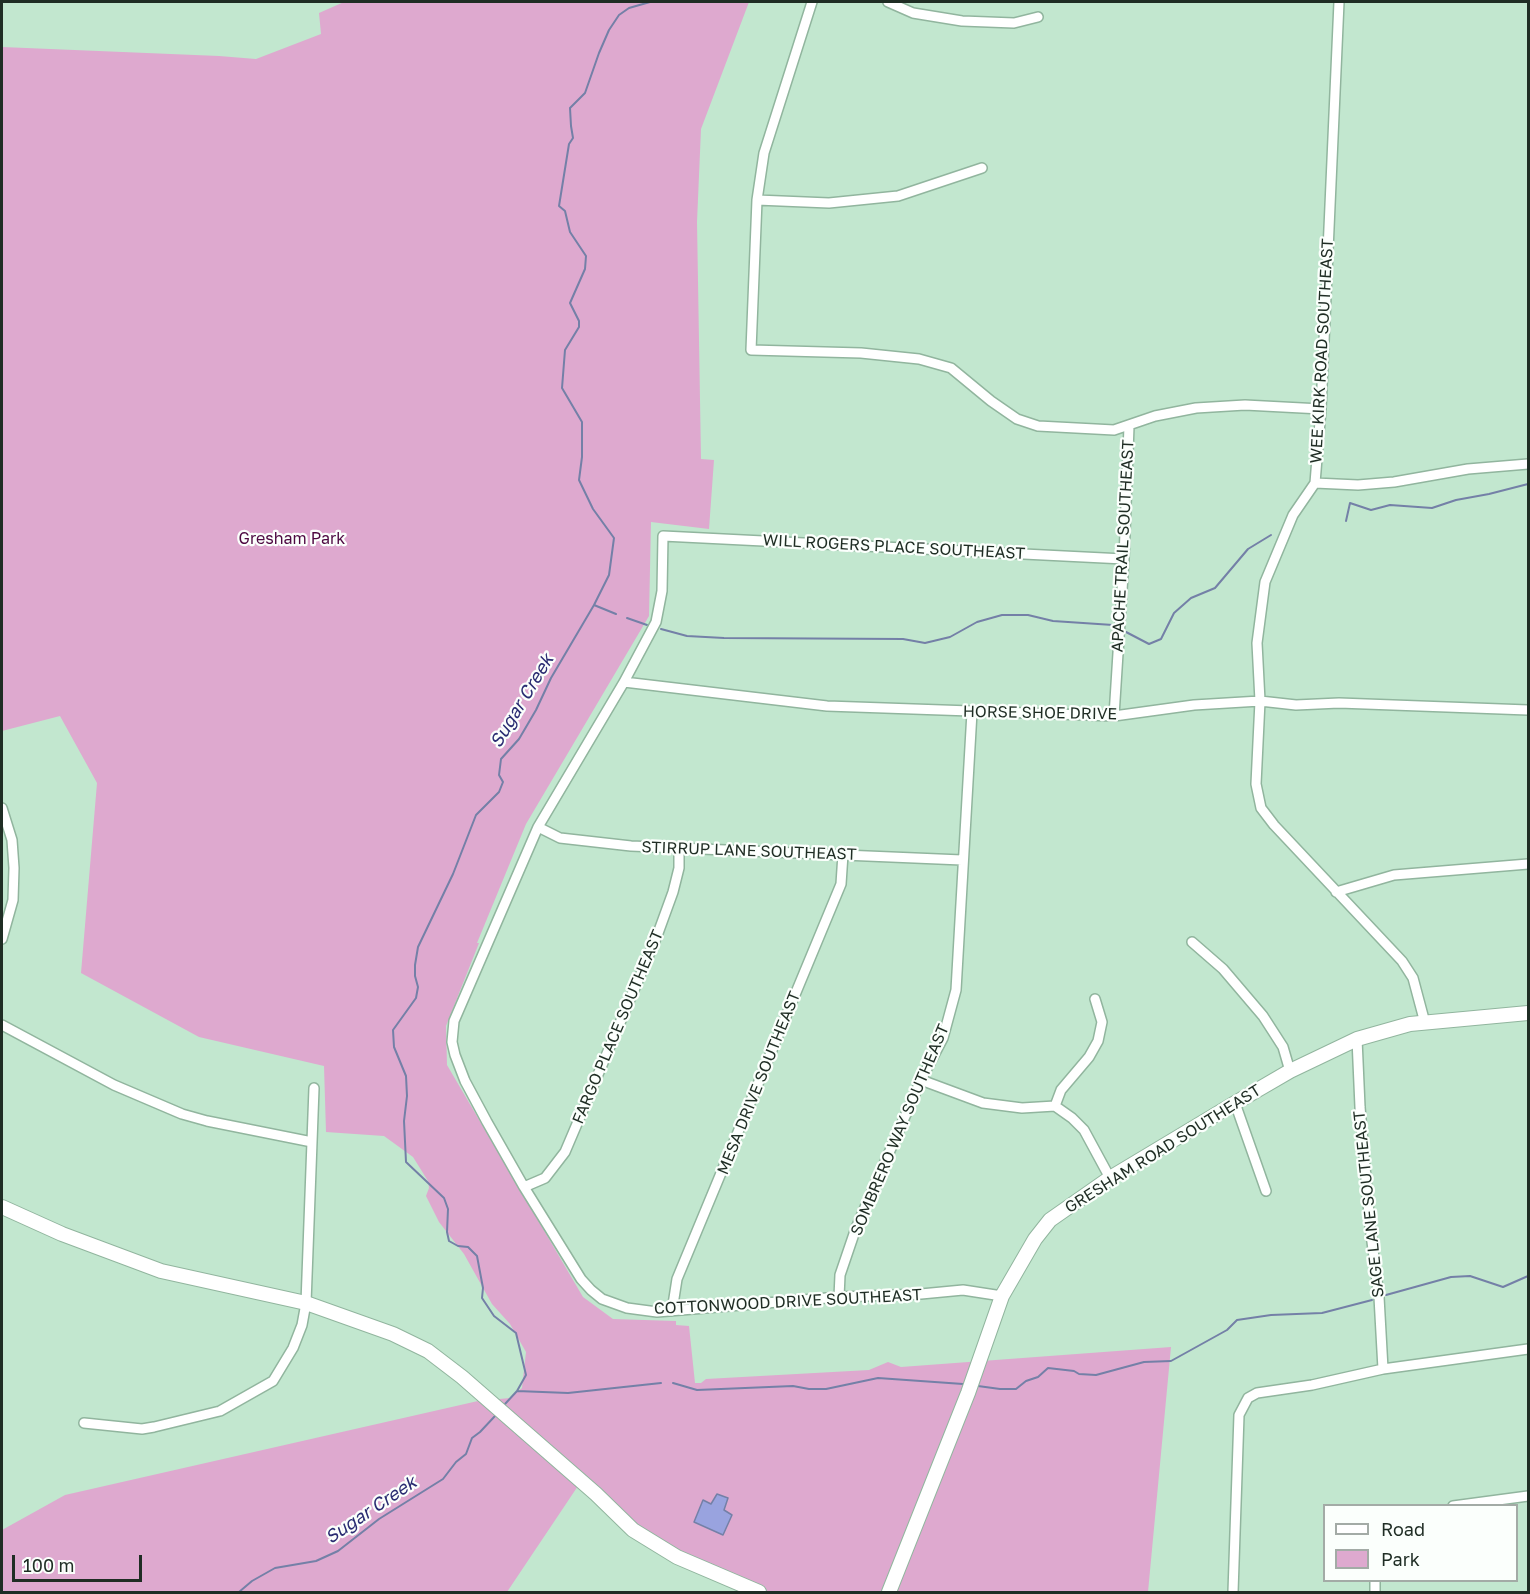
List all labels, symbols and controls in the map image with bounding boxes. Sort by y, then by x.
street label: WEE KIRK ROAD SOUTHEAST [1307,238,1337,464]
street label: APACHE TRAIL SOUTHEAST [1108,439,1138,653]
park label: Gresham Park [239,529,345,549]
street label: WILL ROGERS PLACE SOUTHEAST [762,531,1026,563]
water label: Sugar Creek [486,650,558,752]
street label: HORSE SHOE DRIVE [963,702,1117,724]
street label: STIRRUP LANE SOUTHEAST [641,838,857,864]
street label: FARGO PLACE SOUTHEAST [568,927,668,1127]
street label: MESA DRIVE SOUTHEAST [713,989,805,1177]
street label: SOMBRERO WAY SOUTHEAST [847,1021,953,1239]
street label: GRESHAM ROAD SOUTHEAST [1062,1081,1264,1217]
street label: SAGE LANE SOUTHEAST [1350,1110,1388,1298]
street label: COTTONWOOD DRIVE SOUTHEAST [653,1285,923,1319]
water label: Sugar Creek [321,1472,421,1548]
legend [1323,1504,1518,1582]
text: Road [1381,1518,1425,1540]
scale bar [15,1543,146,1581]
text: Park [1381,1548,1420,1570]
text: 100 m [23,1554,74,1576]

